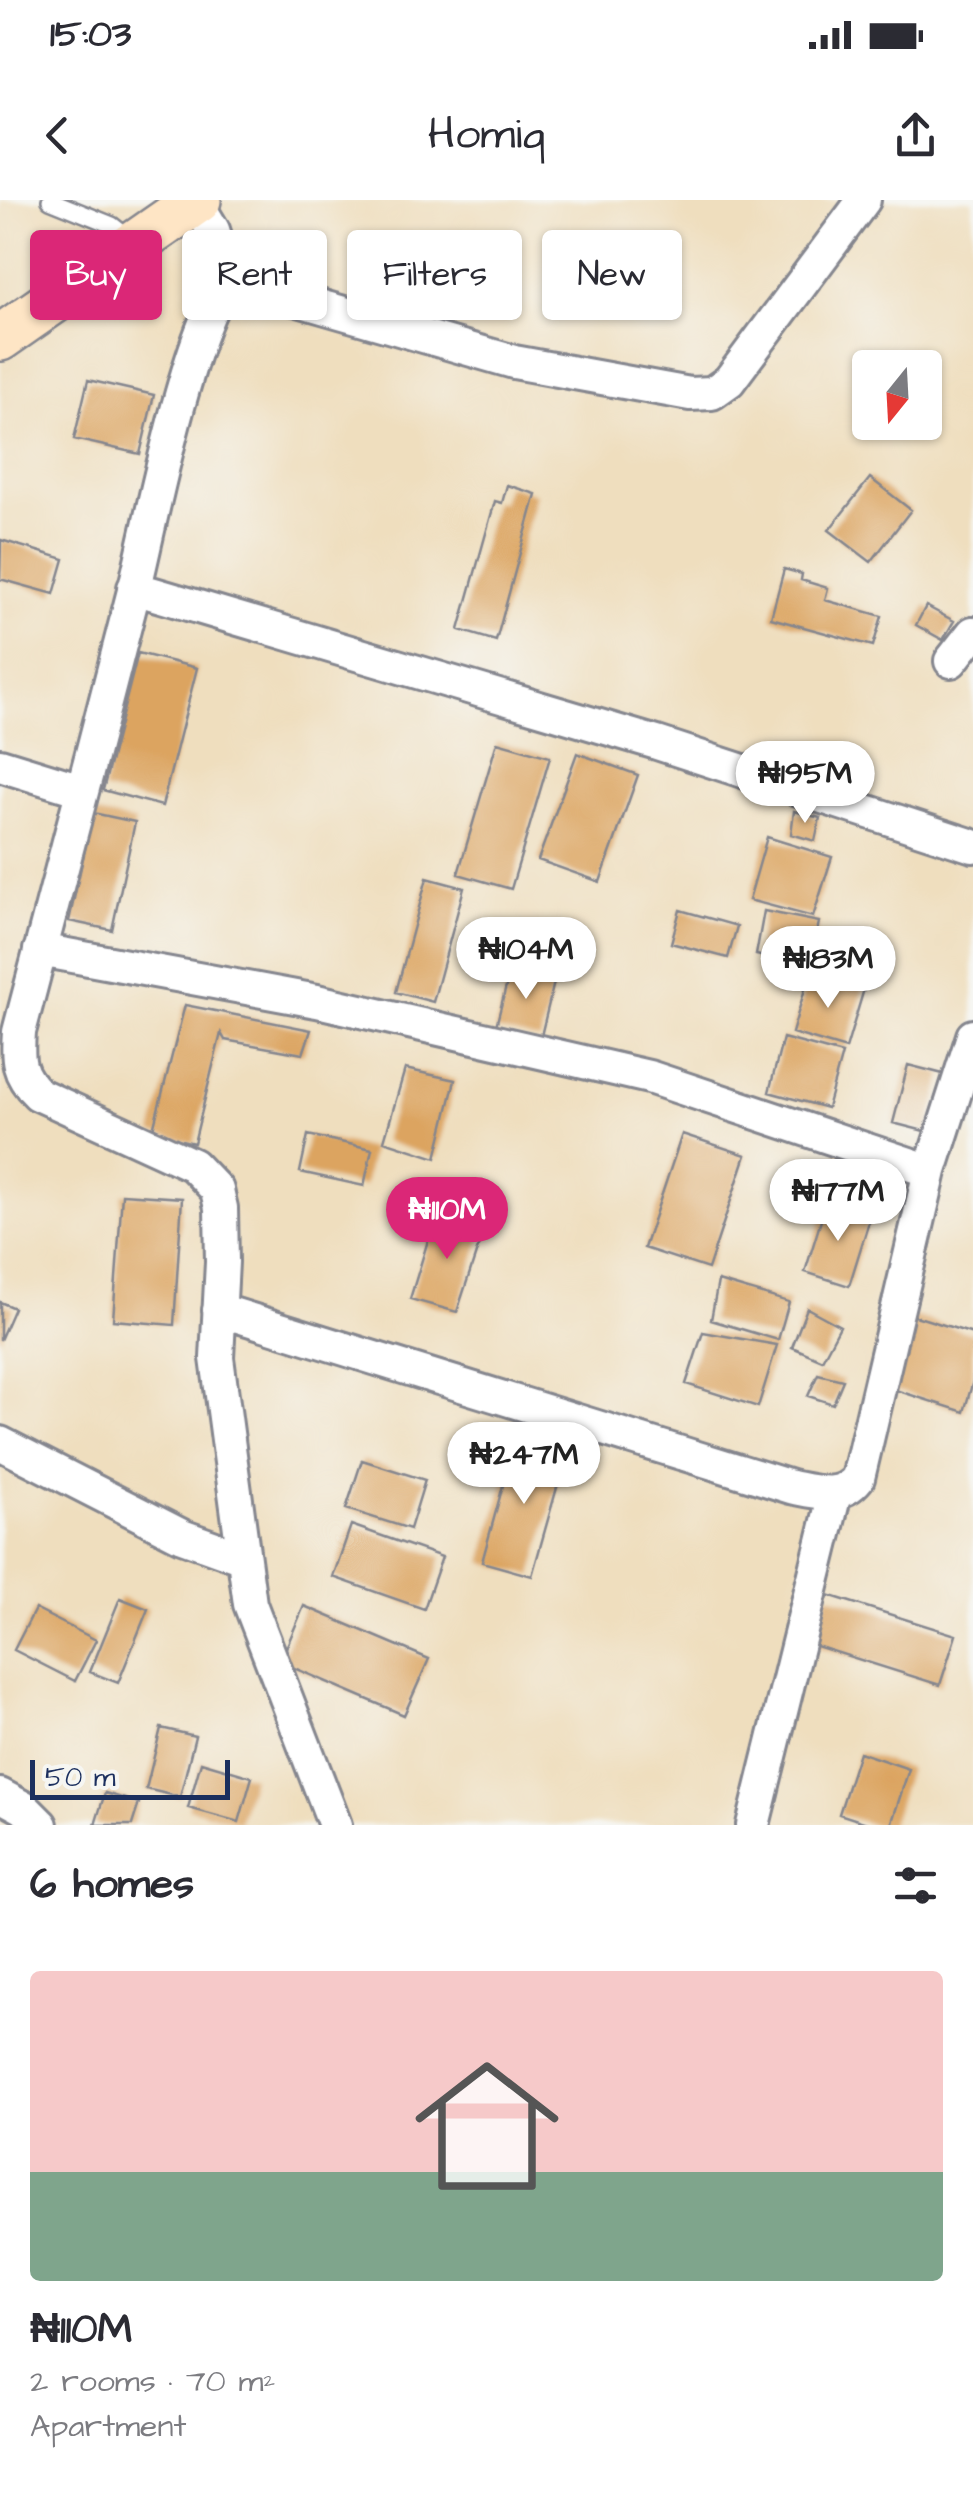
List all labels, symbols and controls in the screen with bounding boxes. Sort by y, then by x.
text: 15:03 [50,9,131,61]
text: Homiq [428,104,545,166]
icon: back [30,108,85,163]
icon: share [888,108,943,163]
chip: Buy [30,230,162,320]
chip: Rent [182,230,327,320]
chip: Filters [347,230,522,320]
chip: New [542,230,682,320]
north arrow [852,350,942,440]
map controls [852,350,942,440]
pin: ₦195M [735,741,875,826]
text: ₦195M [758,751,852,796]
pin: ₦104M [456,917,596,1002]
pin: ₦183M [758,926,898,1011]
text: ₦104M [478,927,574,972]
text: ₦183M [783,936,873,981]
pin: ₦177M [768,1159,908,1244]
text: ₦177M [791,1169,885,1214]
pin: ₦110M [377,1177,517,1262]
text: ₦110M [408,1187,486,1232]
pin: ₦247M [454,1422,594,1507]
text: ₦247M [469,1432,579,1477]
scale bar [30,1755,230,1800]
text: 50 m [45,1758,116,1797]
text: 6 homes [30,1856,194,1914]
icon: filters [888,1858,943,1913]
icon: home [397,2036,577,2216]
text: ₦110M [30,2301,132,2359]
text: 2 rooms · 70 m² [30,2359,275,2404]
text: Apartment [30,2404,186,2449]

